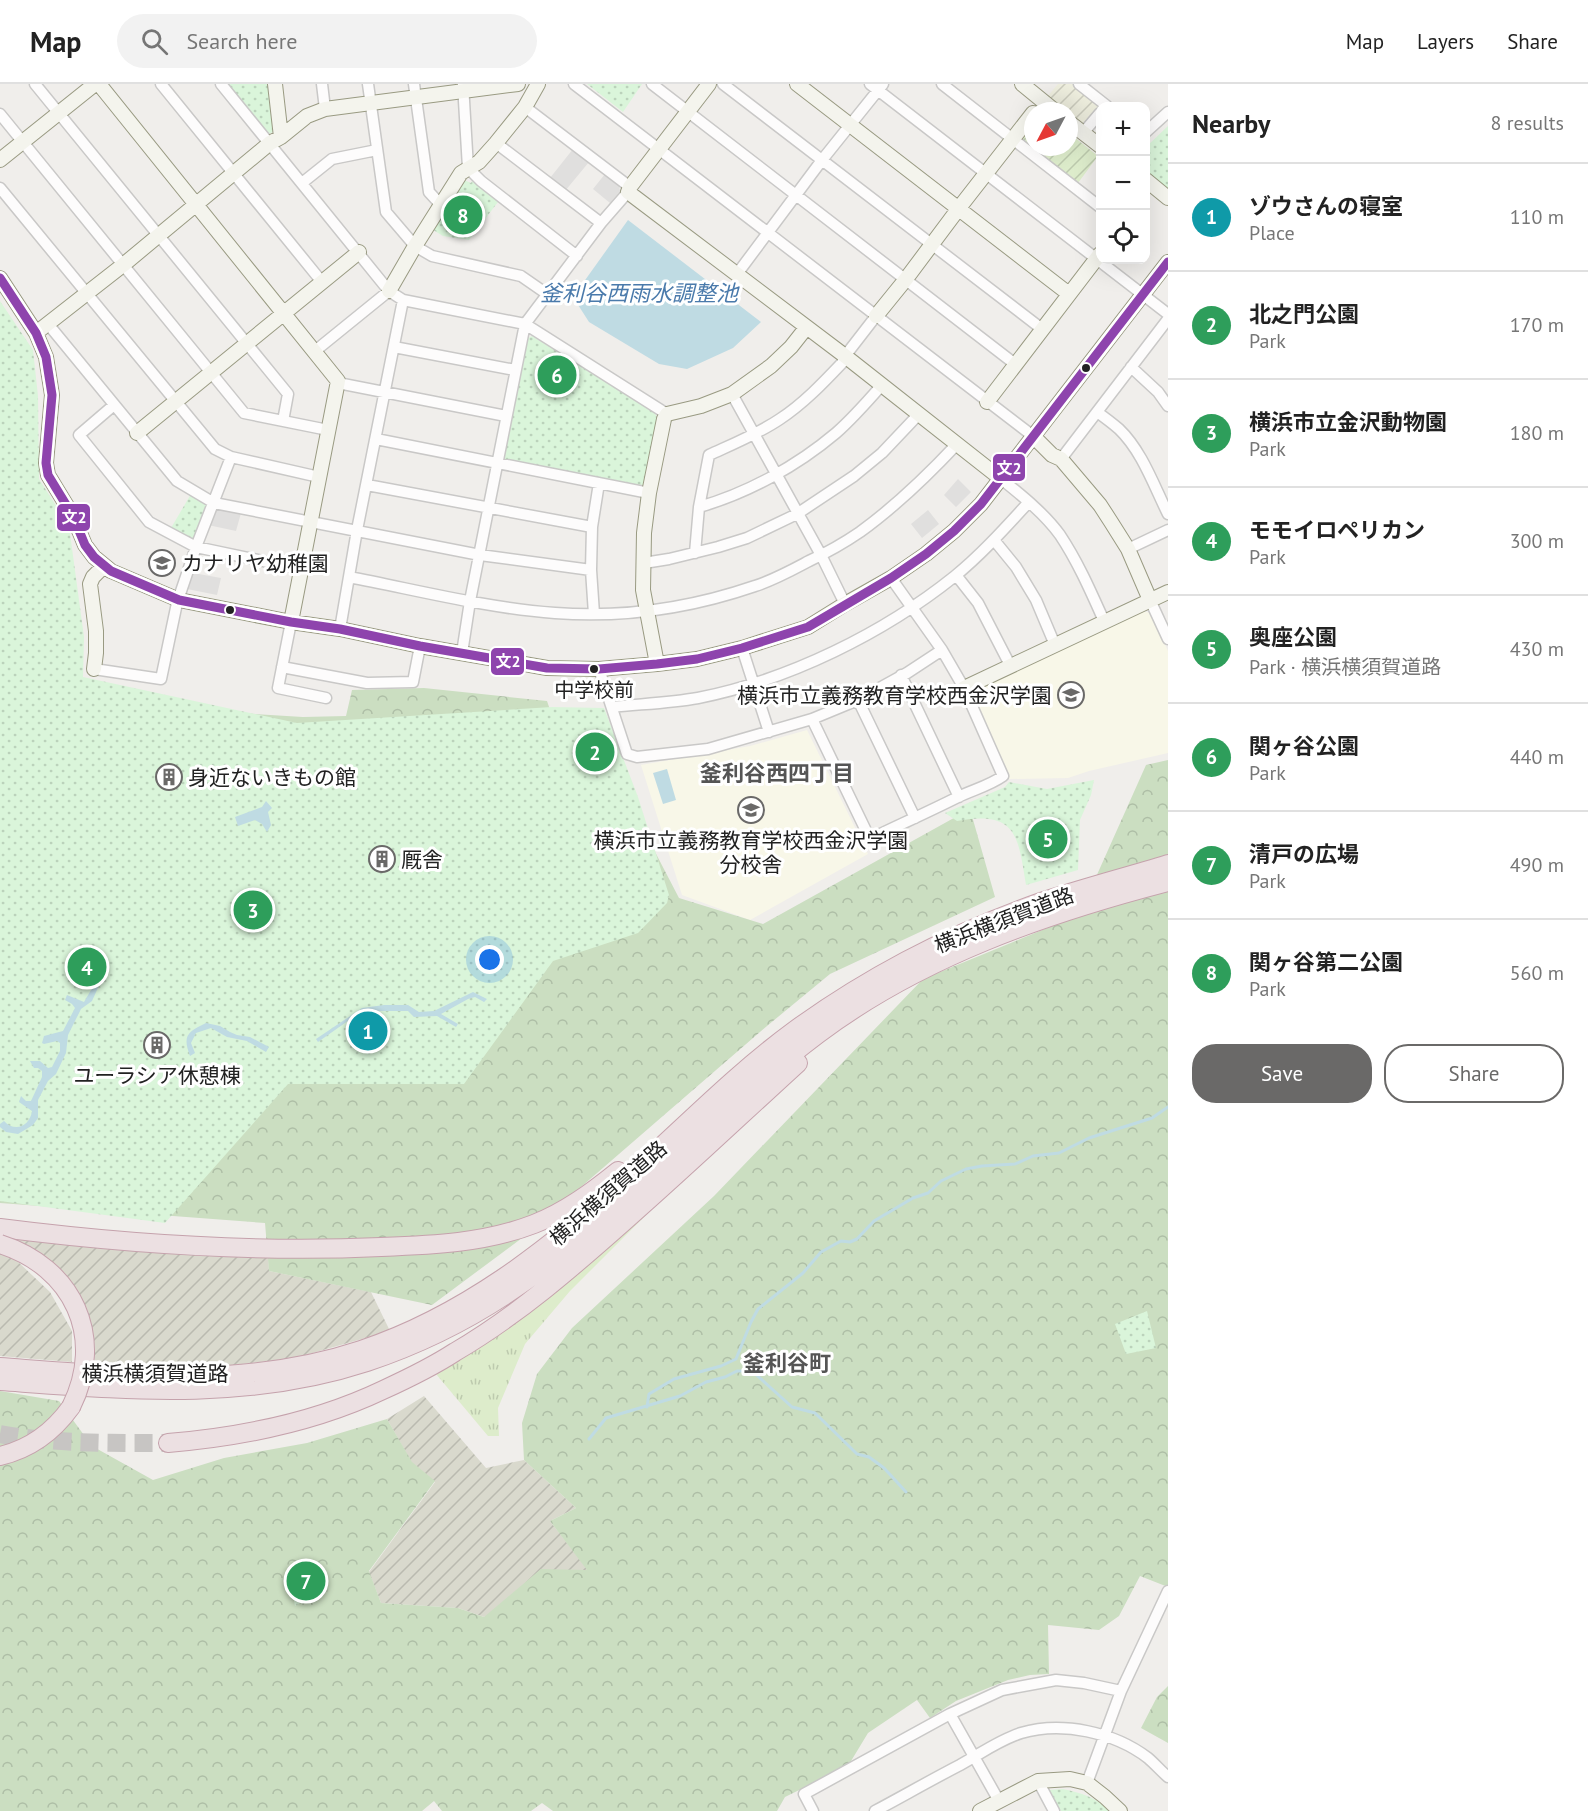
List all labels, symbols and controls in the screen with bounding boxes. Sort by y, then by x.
search box [117,14,537,68]
text: Map [30,23,81,60]
icon: search [138,25,171,58]
text: Search here [186,27,297,55]
text: Map [1346,28,1384,55]
text: Layers [1417,28,1474,55]
text: Share [1507,28,1558,55]
north arrow [1024,102,1078,156]
map controls [1096,102,1150,264]
button: + [1096,102,1150,156]
text: Nearby [1192,107,1270,140]
text: 8 results [1491,110,1564,136]
button: − [1096,156,1150,210]
pin: 8 [444,192,482,238]
text: ゾウさんの寝室 [1249,192,1403,220]
text: 1 [1206,204,1217,230]
text: 110 m [1510,204,1564,230]
button: locate [1096,210,1150,264]
text: Place [1249,220,1295,246]
water label: 釜利谷西雨水調整池 [540,279,740,307]
text: 北之門公園 [1249,300,1359,328]
text: 2 [1206,312,1217,338]
text: 170 m [1510,312,1564,338]
text: Park [1249,328,1286,354]
pin: 6 [538,352,576,398]
unlabelled marker [1080,362,1092,374]
text: 横浜市立金沢動物園 [1249,408,1447,436]
text: 3 [1206,420,1217,446]
text: 180 m [1510,420,1564,446]
text: Park [1249,436,1286,462]
line badge: 文2 [992,453,1026,482]
text: 文2 [996,458,1022,478]
line badge: 文2 [56,503,91,532]
text: 文2 [61,507,87,527]
text: モモイロペリカン [1249,516,1425,544]
text: 4 [1206,528,1217,554]
text: 300 m [1510,528,1564,554]
text: Park [1249,544,1286,570]
school or university icon: カナリヤ幼稚園 [147,548,177,578]
place label: カナリヤ幼稚園 [182,550,329,577]
unlabelled marker [224,604,236,616]
text: 奥座公園 [1249,623,1337,651]
text: 5 [1206,636,1217,662]
text: 430 m [1510,636,1564,662]
line badge: 文2 [490,647,525,676]
text: 文2 [495,651,521,671]
text: Park · 横浜横須賀道路 [1249,654,1441,680]
marker: 中学校前 [588,663,600,675]
place label: 中学校前 [554,677,634,703]
school or university icon: 横浜市立義務教育学校西金沢学園 [1056,680,1086,710]
place label: 横浜市立義務教育学校西金沢学園 [737,682,1052,709]
pin: 2 [576,730,614,774]
text: 関ヶ谷公園 [1249,732,1359,760]
text: 6 [1206,744,1217,770]
text: 440 m [1510,744,1564,770]
district label: 釜利谷西四丁目 [700,759,854,787]
text: Park [1249,760,1286,786]
building icon: 身近ないきもの館 [154,762,184,792]
place label: 身近ないきもの館 [188,764,356,791]
school or university icon: 横浜市立義務教育学校西金沢学園 分校舎 [736,795,766,825]
pin: 5 [1028,816,1068,861]
place label: 横浜市立義務教育学校西金沢学園 分校舎 [594,827,909,878]
text: 清戸の広場 [1249,840,1359,868]
building icon: 厩舎 [367,844,397,874]
place label: 厩舎 [401,846,443,873]
text: 7 [1206,852,1217,878]
text: 490 m [1510,852,1564,878]
text: Park [1249,868,1286,894]
street label: 横浜横須賀道路 [931,881,1077,959]
pin: 3 [234,888,272,932]
pin: 4 [68,944,106,990]
your location [475,945,504,974]
text: 関ヶ谷第二公園 [1249,948,1403,976]
text: 8 [1206,960,1217,986]
text: 560 m [1510,960,1564,986]
text: Park [1249,976,1286,1002]
pin: 1 [348,1008,388,1054]
building icon: ユーラシア休憩棟 [142,1030,172,1060]
button: Save [1192,1044,1372,1103]
button: Share [1384,1044,1564,1103]
place label: ユーラシア休憩棟 [73,1062,241,1089]
street label: 横浜横須賀道路 [544,1135,672,1251]
district label: 釜利谷町 [743,1349,831,1377]
street label: 横浜横須賀道路 [82,1360,229,1387]
pin: 7 [286,1558,326,1604]

